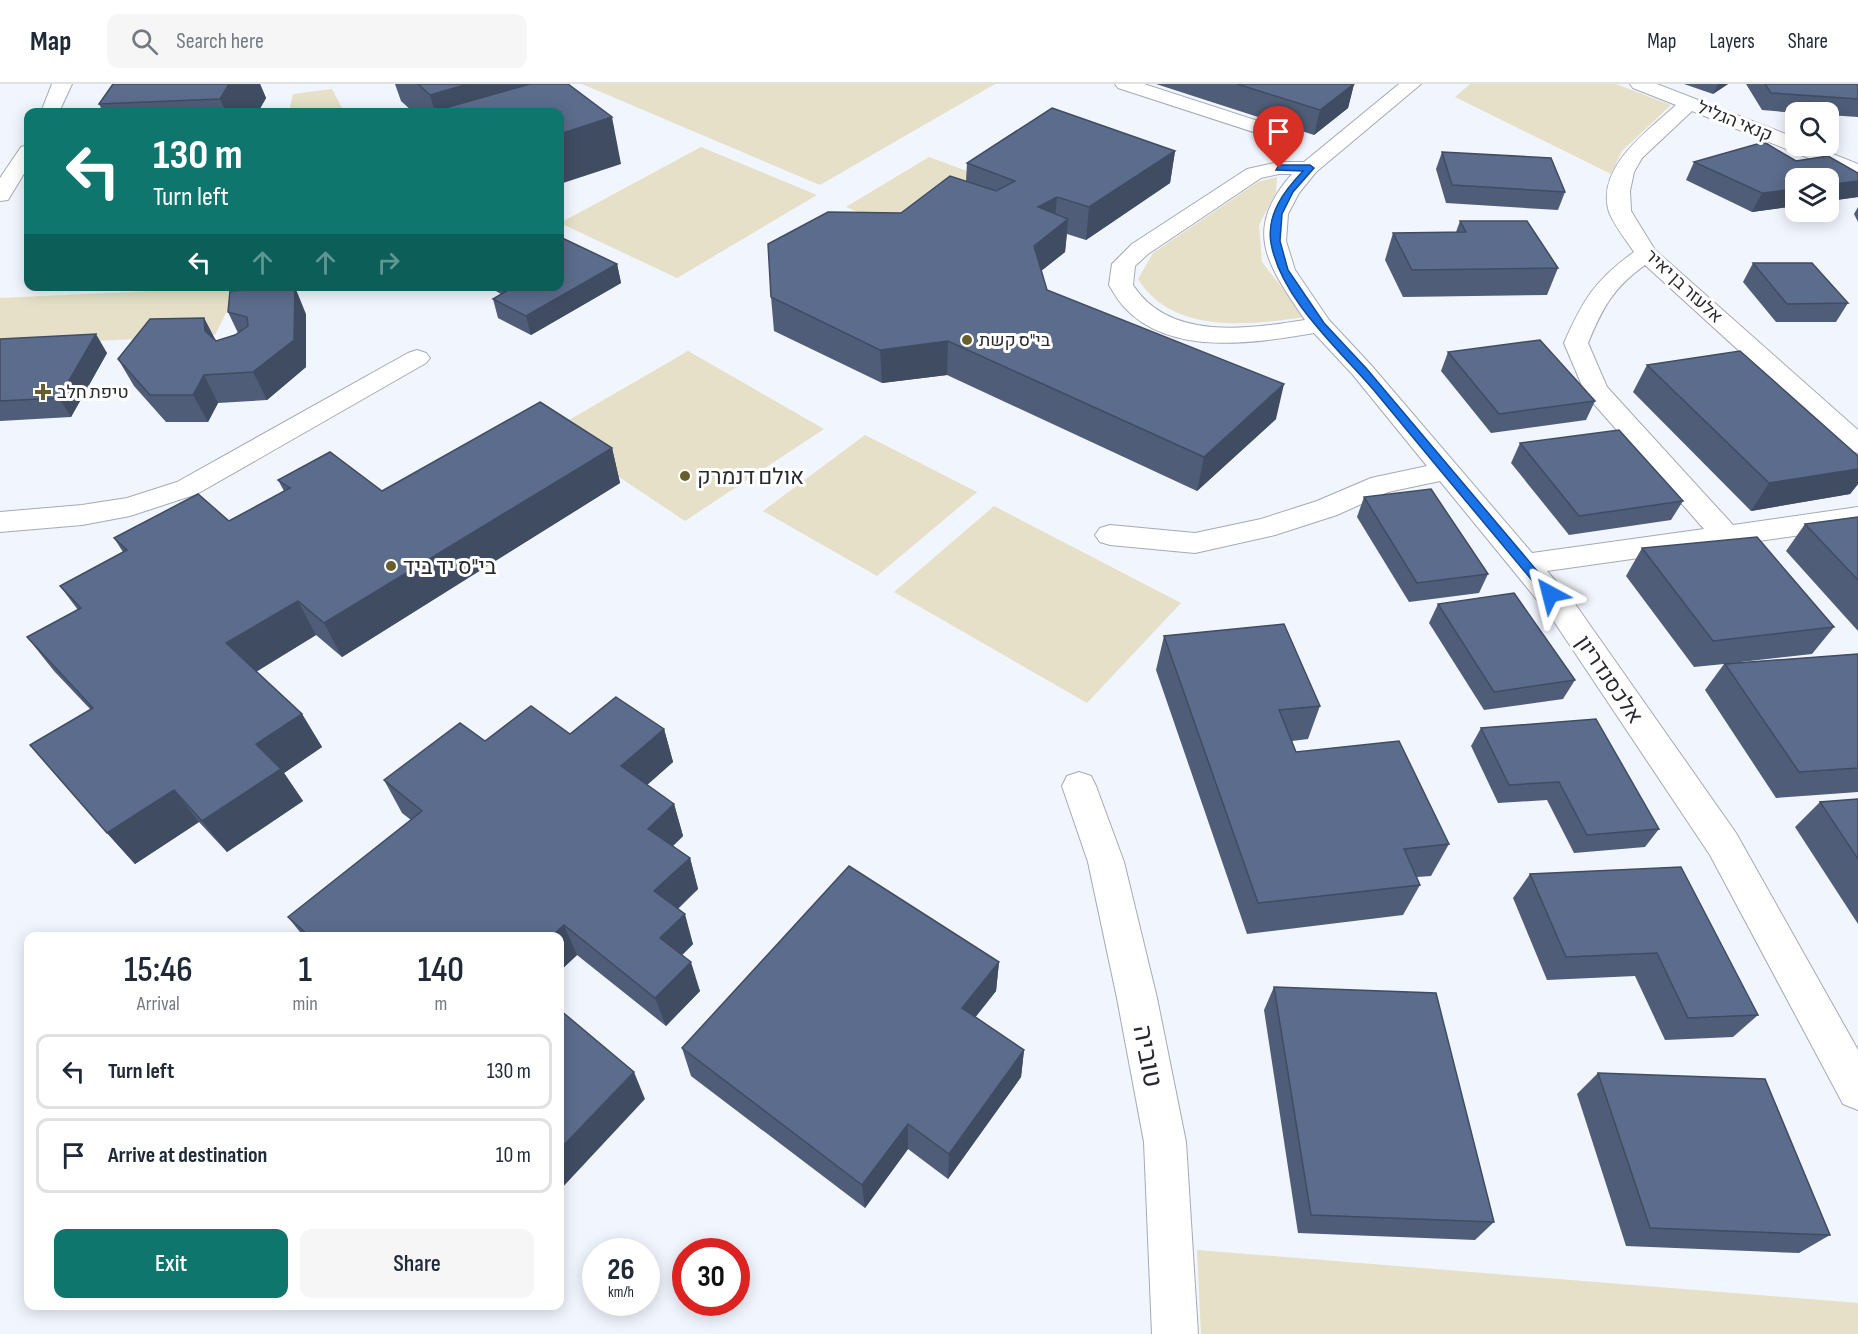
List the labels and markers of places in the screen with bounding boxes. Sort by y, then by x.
pin [1253,106,1304,168]
place label: בי"ס קשת [979,330,1051,351]
marker: בי"ס קשת [960,333,974,347]
place label: טיפת חלב [57,382,129,403]
marker: טיפת חלב [34,383,52,401]
place label: אולם דנמרק [697,464,804,491]
marker: אולם דנמרק [678,469,692,483]
place label: בי"ס יד ביד [403,554,497,581]
marker: בי"ס יד ביד [384,559,398,573]

